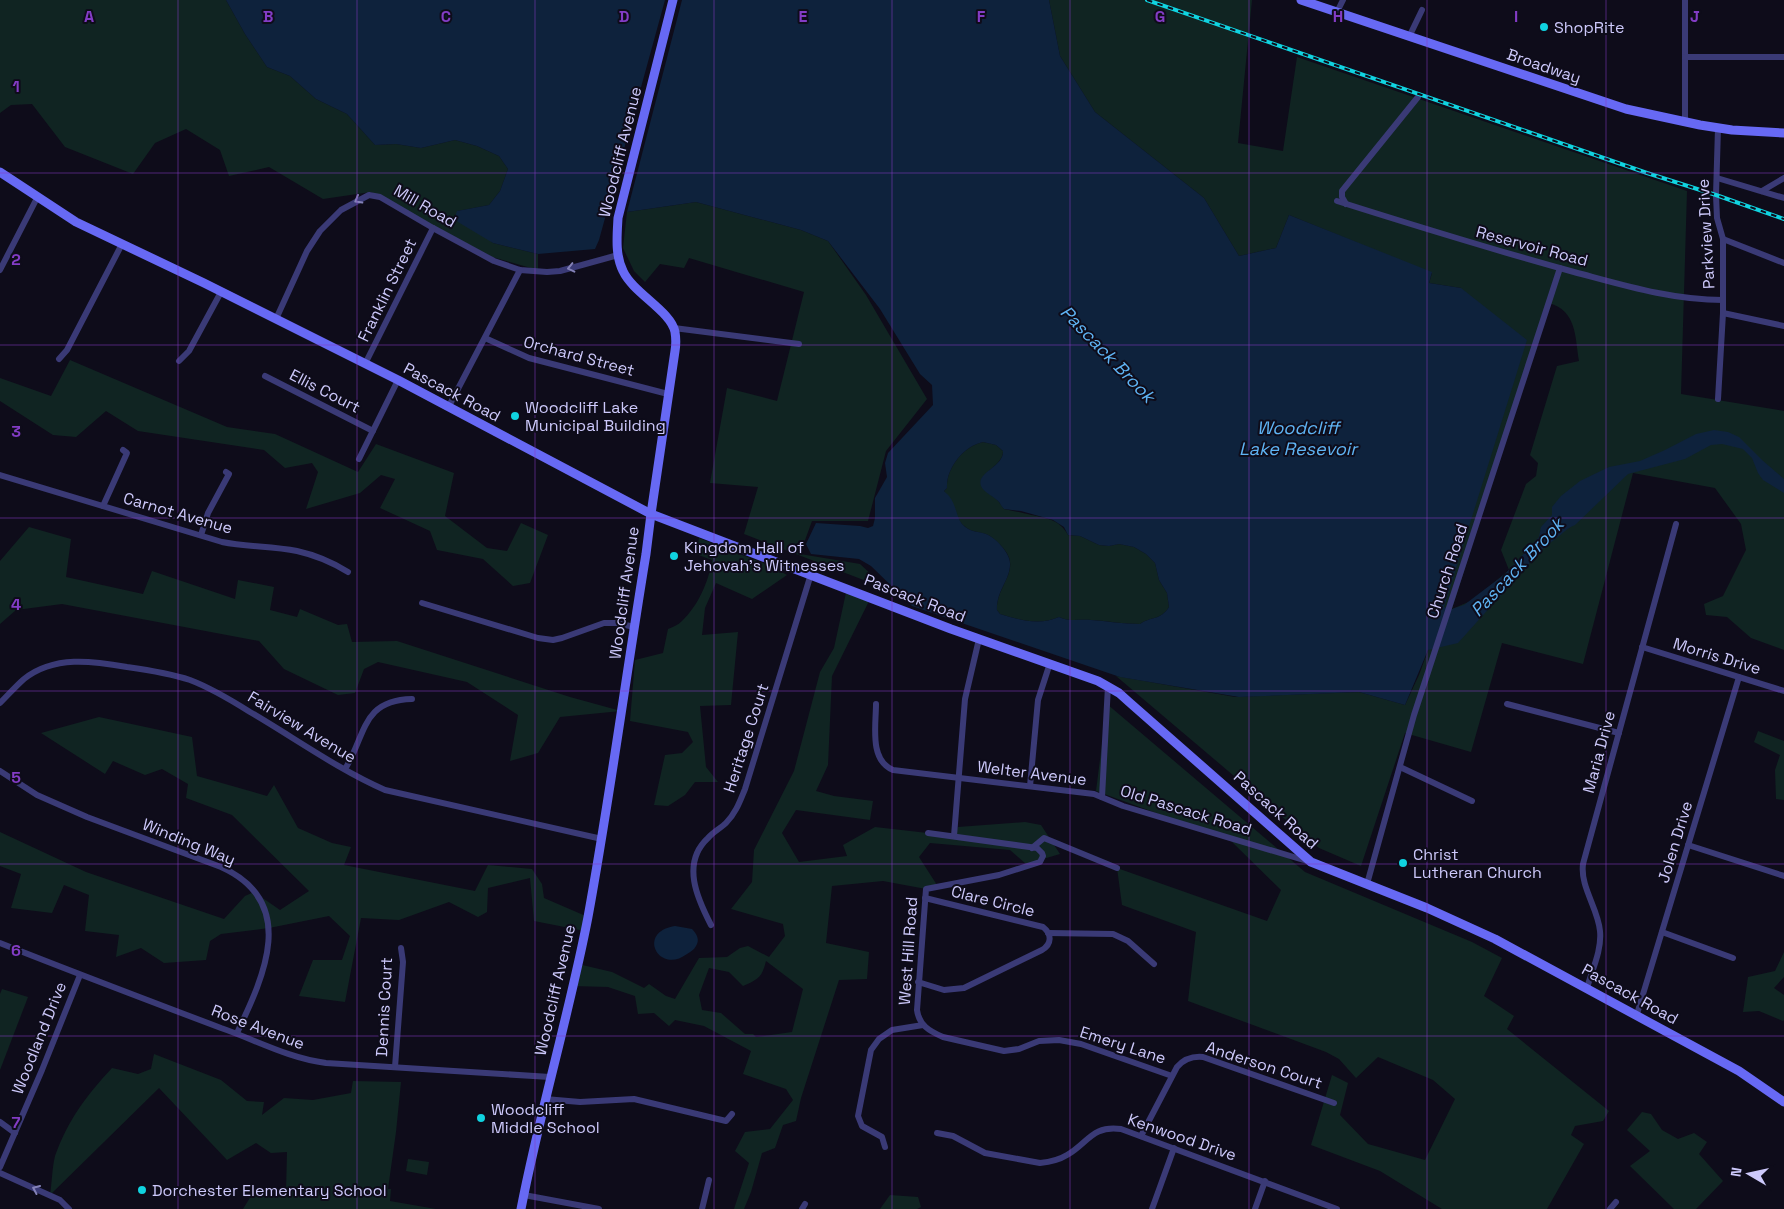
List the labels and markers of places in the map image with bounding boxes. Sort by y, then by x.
place label: ShopRite [1554,17,1624,38]
marker: ShopRite [1538,21,1550,33]
place label: Woodcliff Lake Municipal Building [525,397,666,436]
marker: Woodcliff Lake Municipal Building [509,410,521,422]
place label: Kingdom Hall of Jehovah's Witnesses [684,537,845,576]
marker: Kingdom Hall of Jehovah's Witnesses [668,550,680,562]
place label: Christ Lutheran Church [1413,844,1542,883]
marker: Christ Lutheran Church [1397,857,1409,869]
place label: Woodcliff Middle School [491,1099,600,1138]
marker: Woodcliff Middle School [475,1112,487,1124]
place label: Dorchester Elementary School [152,1180,387,1201]
marker: Dorchester Elementary School [136,1184,148,1196]

